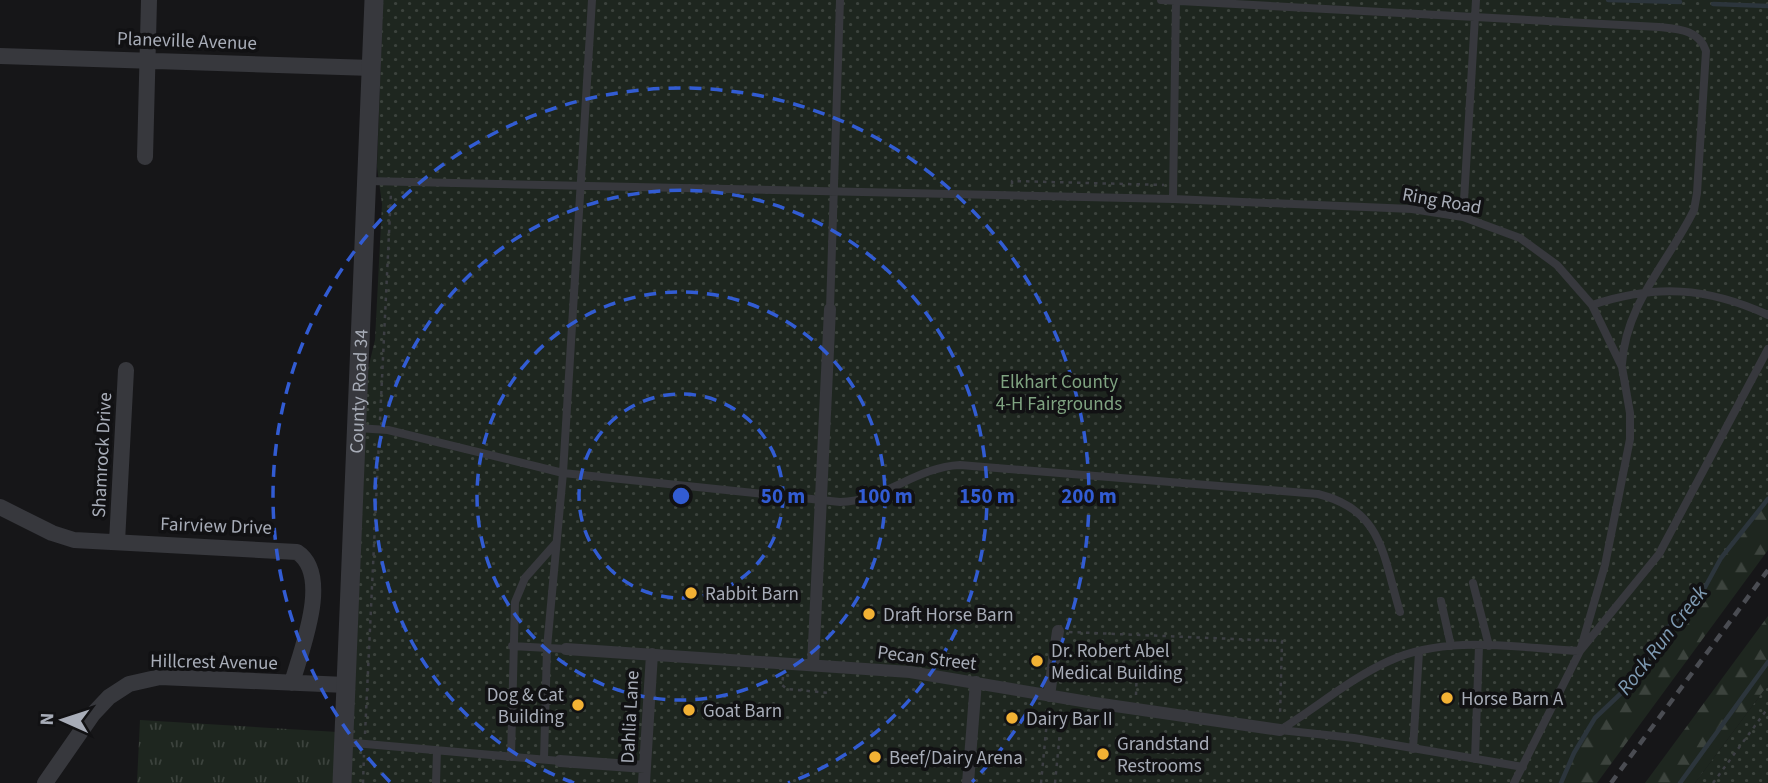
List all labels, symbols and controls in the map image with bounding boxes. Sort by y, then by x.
street label: Planeville Avenue [116,26,257,57]
street label: Ring Road [1400,181,1483,222]
street label: County Road 34 [343,329,376,454]
park label: Elkhart County 4-H Fairgrounds [996,369,1122,418]
street label: Shamrock Drive [86,392,119,518]
text: 50 m [761,481,805,511]
text: 100 m [857,481,913,511]
text: 150 m [959,481,1015,511]
text: 200 m [1061,481,1117,511]
centre of rings [669,484,693,508]
street label: Fairview Drive [160,511,272,542]
water label: Rock Run Creek [1610,578,1715,701]
place label: Rabbit Barn [705,581,799,608]
marker: Rabbit Barn [683,585,699,601]
place label: Draft Horse Barn [883,602,1014,629]
marker: Draft Horse Barn [861,606,877,622]
place label: Dr. Robert Abel Medical Building [1051,638,1183,687]
street label: Pecan Street [876,639,978,678]
street label: Hillcrest Avenue [150,648,278,677]
marker: Dr. Robert Abel Medical Building [1029,653,1045,669]
street label: Dahlia Lane [615,670,646,764]
place label: Dog & Cat Building [487,682,565,731]
north arrow [28,685,98,755]
place label: Horse Barn A [1461,686,1564,713]
marker: Horse Barn A [1439,690,1455,706]
marker: Dog & Cat Building [570,697,586,713]
place label: Goat Barn [703,698,782,725]
marker: Goat Barn [681,702,697,718]
place label: Dairy Bar II [1026,706,1113,733]
marker: Dairy Bar II [1004,710,1020,726]
text: N [34,712,61,726]
place label: Grandstand Restrooms [1117,731,1210,780]
place label: Beef/Dairy Arena [889,745,1023,772]
marker: Grandstand Restrooms [1095,746,1111,762]
marker: Beef/Dairy Arena [867,749,883,765]

